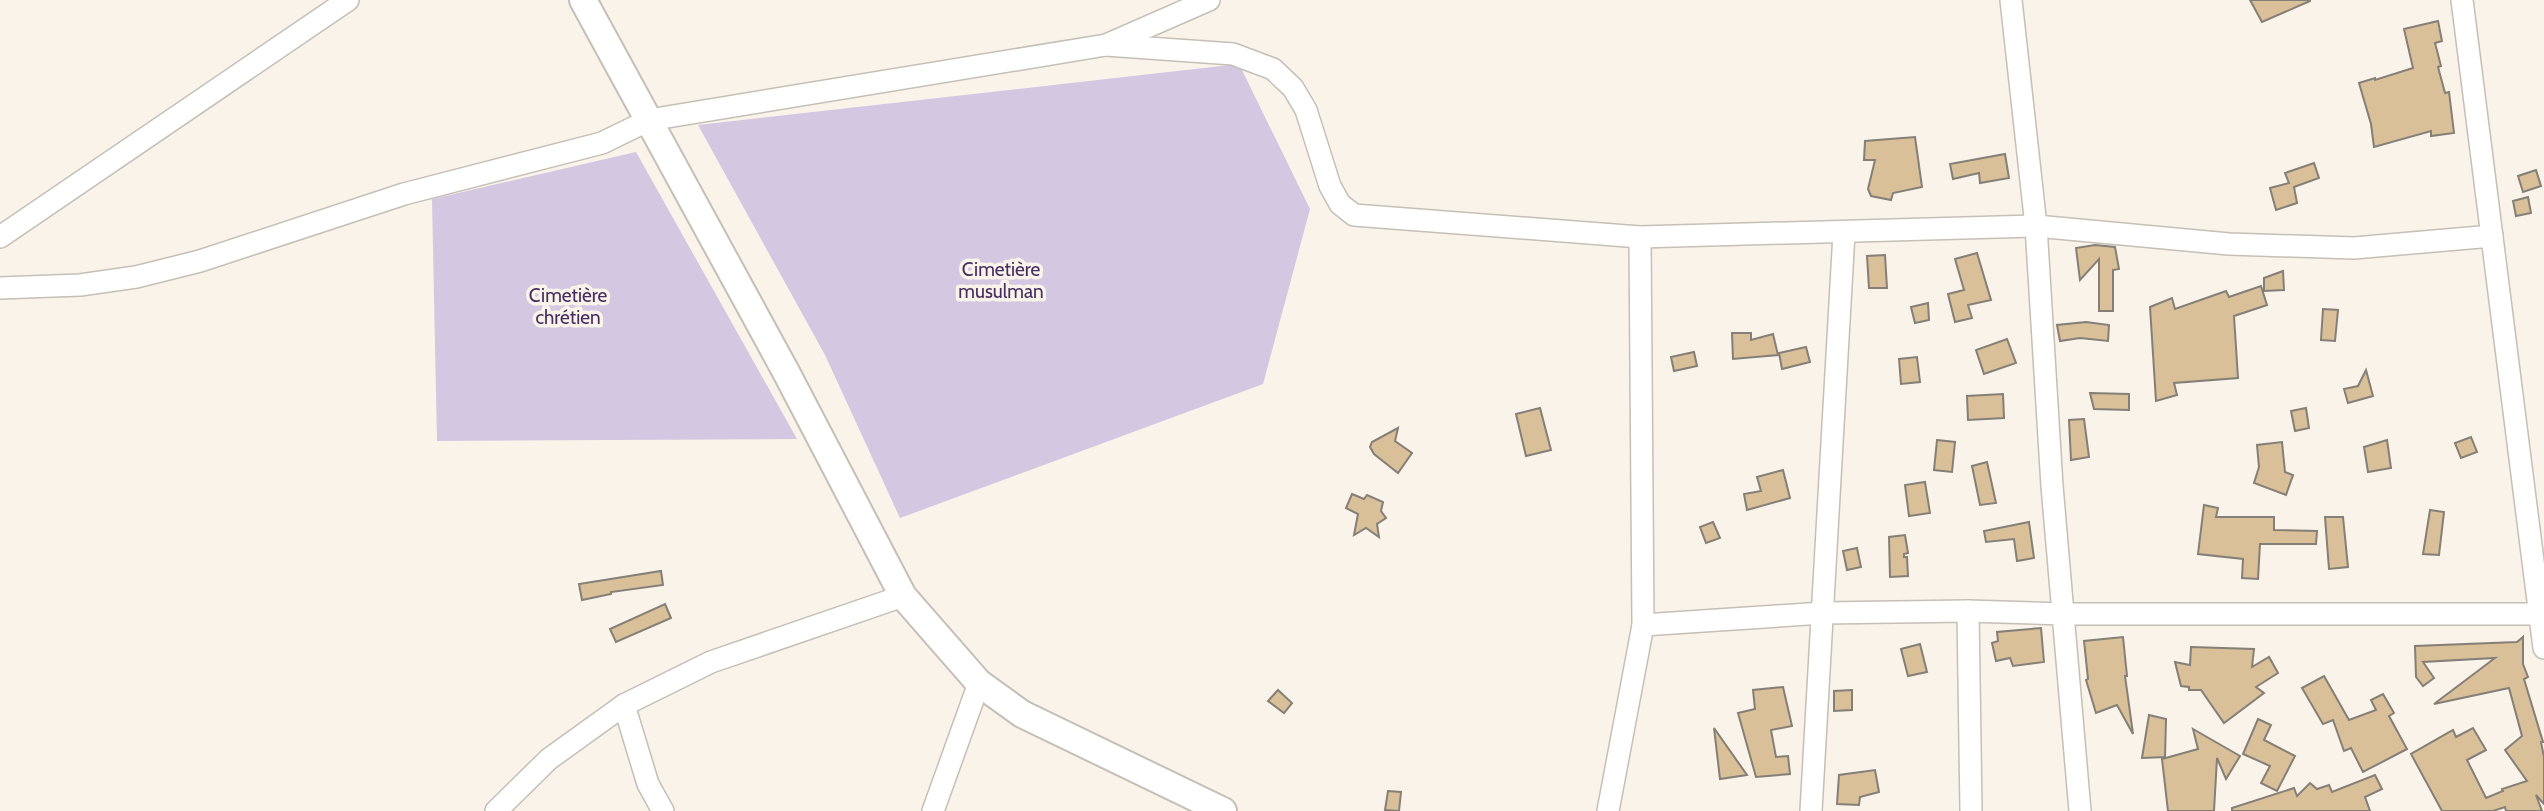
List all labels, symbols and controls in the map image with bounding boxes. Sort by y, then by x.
park label: Cimetière musulman [958,258,1044,303]
park label: Cimetière chrétien [529,284,607,329]

